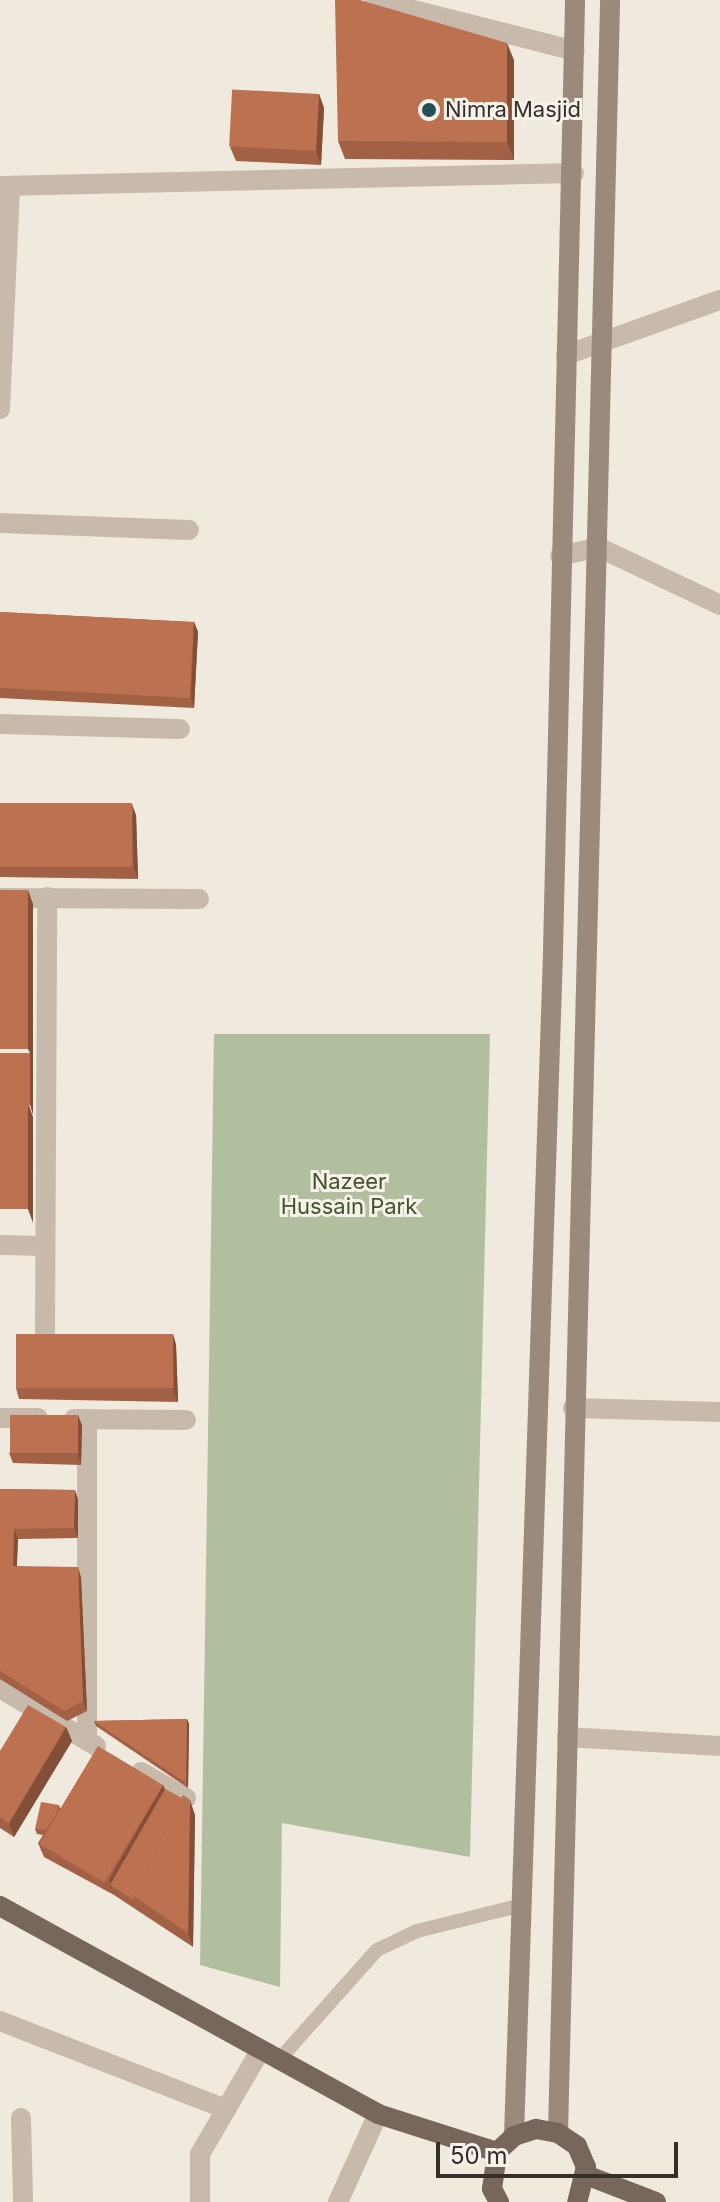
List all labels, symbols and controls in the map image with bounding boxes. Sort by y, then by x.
place label: Nimra Masjid [445,97,581,123]
marker: Nimra Masjid [420,101,438,119]
park label: Nazeer Hussain Park [281,1168,417,1220]
scale bar [440,2126,682,2176]
text: 50 m [450,2141,508,2170]

